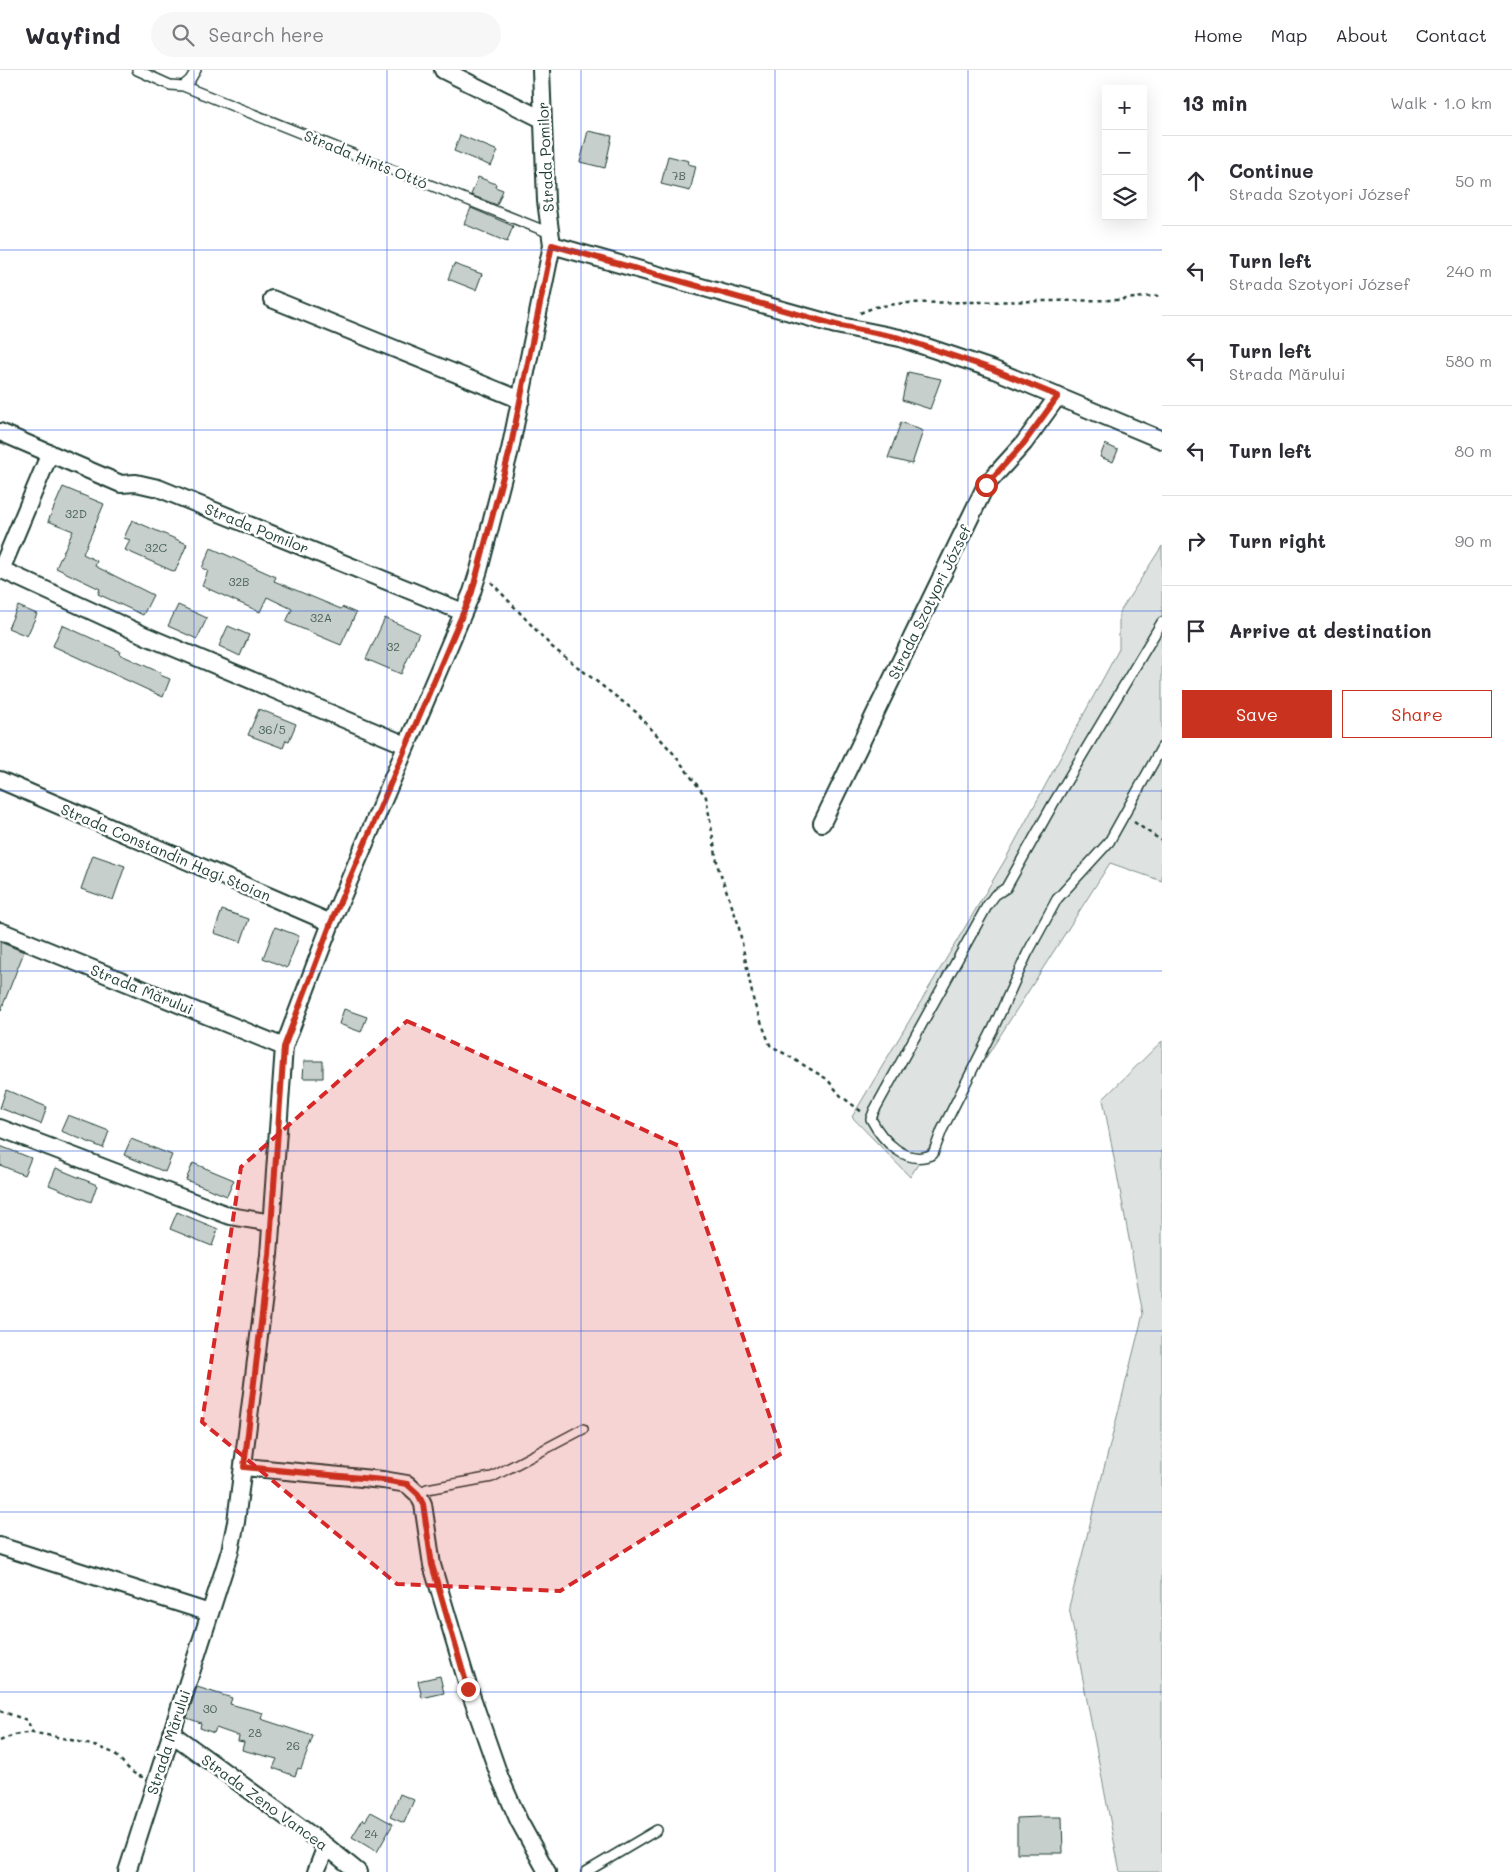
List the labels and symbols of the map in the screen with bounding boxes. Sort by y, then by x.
street label: Strada Pomilor [532,101,558,213]
street label: Strada Hints Ottó [301,125,431,193]
house number: 7B [672,167,686,183]
route start [975,474,998,497]
street label: Strada Pomilor [202,498,312,558]
house number: 32D [65,505,87,521]
street label: Strada Szotyori József [883,520,976,683]
house number: 32C [145,539,168,555]
house number: 32B [228,573,250,589]
house number: 32A [310,609,332,625]
house number: 32 [386,638,400,654]
house number: 36/5 [258,721,286,737]
street label: Strada Constandin Hagi Stoian [58,799,274,905]
street label: Strada Mărului [88,959,196,1019]
route end [457,1678,480,1701]
street label: Strada Mărului [142,1687,194,1797]
house number: 30 [203,1700,218,1716]
house number: 28 [248,1724,262,1740]
house number: 26 [286,1737,300,1753]
street label: Strada Zeno Vancea [198,1749,332,1855]
house number: 24 [364,1825,378,1841]

